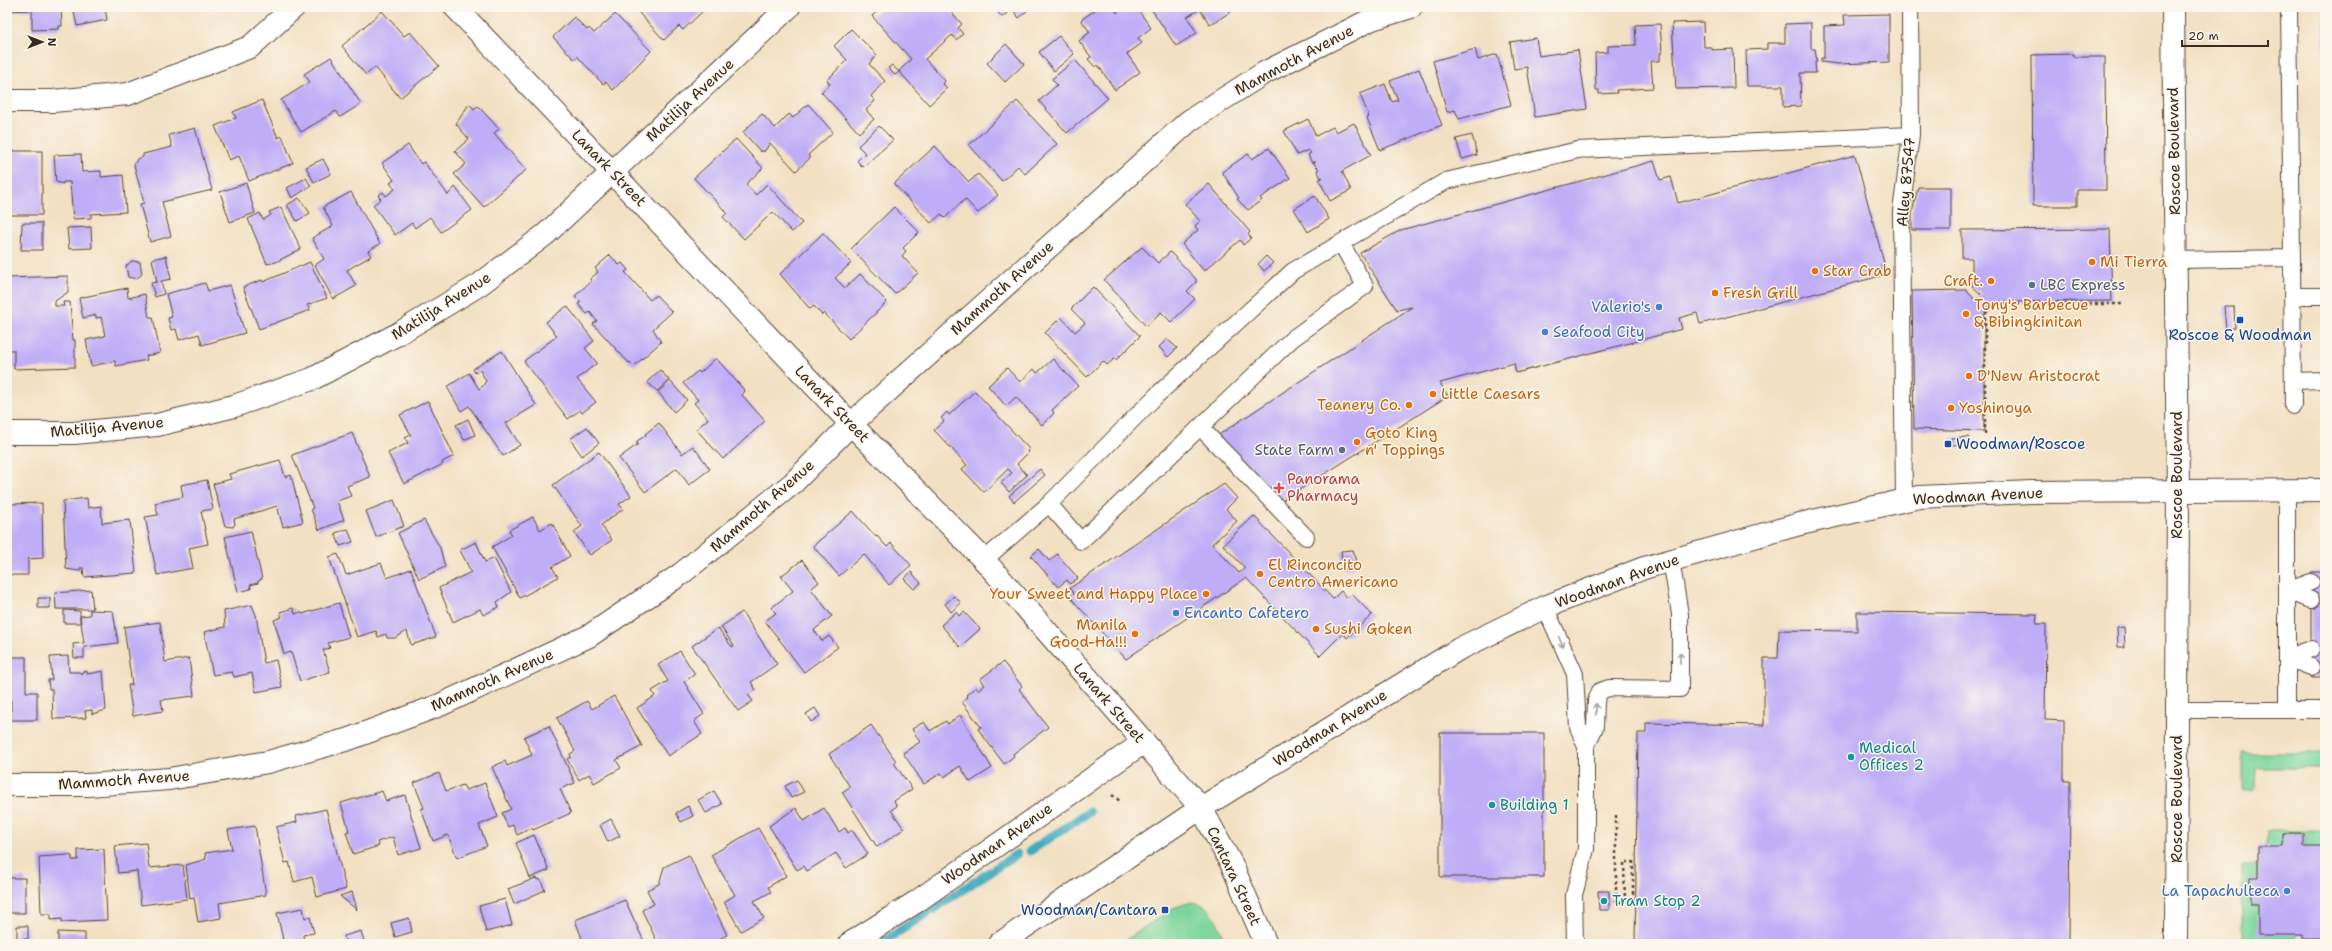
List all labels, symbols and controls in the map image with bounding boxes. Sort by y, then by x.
street label: Mammoth Avenue [1231,20,1357,100]
north arrow [22,22,62,62]
scale bar [2182,22,2268,48]
text: 20 m [2188,28,2219,44]
text: N [44,38,59,47]
street label: Matilija Avenue [642,54,738,146]
street label: Roscoe Boulevard [2163,86,2185,215]
street label: Lanark Street [567,125,651,211]
street label: Alley 87547 [1892,136,1920,228]
street label: Mammoth Avenue [946,236,1058,340]
place label: Mi Tierra [2100,252,2168,272]
marker: Mi Tierra [2087,257,2097,267]
place label: Star Crab [1823,261,1892,281]
marker: Star Crab [1810,266,1820,276]
street label: Matilija Avenue [387,267,495,345]
place label: Craft. [1944,271,1983,291]
place label: LBC Express [2040,275,2125,295]
marker: Craft. [1986,276,1996,286]
marker: LBC Express [2027,280,2037,290]
place label: Fresh Grill [1723,283,1799,303]
marker: Fresh Grill [1710,288,1720,298]
place label: Tony's Barbecue & Bibingkinitan [1974,295,2089,332]
place label: Valerio's [1591,297,1651,317]
marker: Valerio's [1654,302,1664,312]
marker: Tony's Barbecue & Bibingkinitan [1961,309,1971,319]
marker: Roscoe & Woodman [2235,315,2245,325]
place label: Seafood City [1553,322,1645,342]
place label: Roscoe & Woodman [2168,325,2312,345]
marker: Seafood City [1540,327,1550,337]
street label: Lanark Street [790,361,874,447]
place label: D'New Aristocrat [1977,366,2101,386]
marker: D'New Aristocrat [1964,371,1974,381]
place label: Little Caesars [1441,384,1540,404]
marker: Little Caesars [1428,389,1438,399]
place label: Teanery Co. [1317,395,1401,415]
place label: Yoshinoya [1959,398,2032,418]
marker: Teanery Co. [1404,400,1414,410]
marker: Yoshinoya [1946,403,1956,413]
street label: Roscoe Boulevard [2167,411,2187,539]
street label: Matilija Avenue [49,412,165,442]
place label: Goto King n' Toppings [1365,423,1445,460]
place label: Woodman/Roscoe [1956,434,2085,454]
marker: Goto King n' Toppings [1352,437,1362,447]
marker: Woodman/Roscoe [1943,439,1953,449]
place label: State Farm [1254,440,1334,460]
marker: State Farm [1337,445,1347,455]
street label: Mammoth Avenue [706,455,818,557]
place label: Panorama Pharmacy [1287,469,1361,506]
marker: Panorama Pharmacy [1274,483,1284,493]
street label: Woodman Avenue [1912,483,2044,509]
street label: Woodman Avenue [1552,549,1682,613]
place label: El Rinconcito Centro Americano [1268,555,1398,592]
marker: El Rinconcito Centro Americano [1255,569,1265,579]
place label: Your Sweet and Happy Place [990,584,1198,604]
marker: Your Sweet and Happy Place [1201,589,1211,599]
place label: Encanto Cafetero [1184,603,1309,623]
marker: Encanto Cafetero [1171,608,1181,618]
place label: Manila Good-Ha!!! [1050,615,1128,652]
place label: Sushi Goken [1324,619,1412,639]
marker: Sushi Goken [1311,624,1321,634]
marker: Manila Good-Ha!!! [1130,629,1140,639]
one-way arrow [1558,636,1565,648]
street label: Mammoth Avenue [428,644,556,716]
one-way arrow [1676,652,1684,665]
street label: Lanark Street [1069,659,1149,747]
street label: Woodman Avenue [1269,685,1391,771]
one-way arrow [1592,703,1599,716]
street label: Roscoe Boulevard [2167,735,2187,863]
place label: Medical Offices 2 [1859,738,1924,775]
marker: Medical Offices 2 [1846,752,1856,762]
street label: Mammoth Avenue [57,765,191,795]
place label: Building 1 [1500,795,1569,815]
street label: Woodman Avenue [938,798,1056,890]
marker: Building 1 [1487,800,1497,810]
street label: Cantara Street [1202,823,1266,929]
place label: La Tapachulteca [2161,881,2280,901]
marker: La Tapachulteca [2282,886,2292,896]
place label: Tram Stop 2 [1612,891,1701,911]
marker: Tram Stop 2 [1599,896,1609,906]
place label: Woodman/Cantara [1021,900,1158,920]
marker: Woodman/Cantara [1160,905,1170,915]

